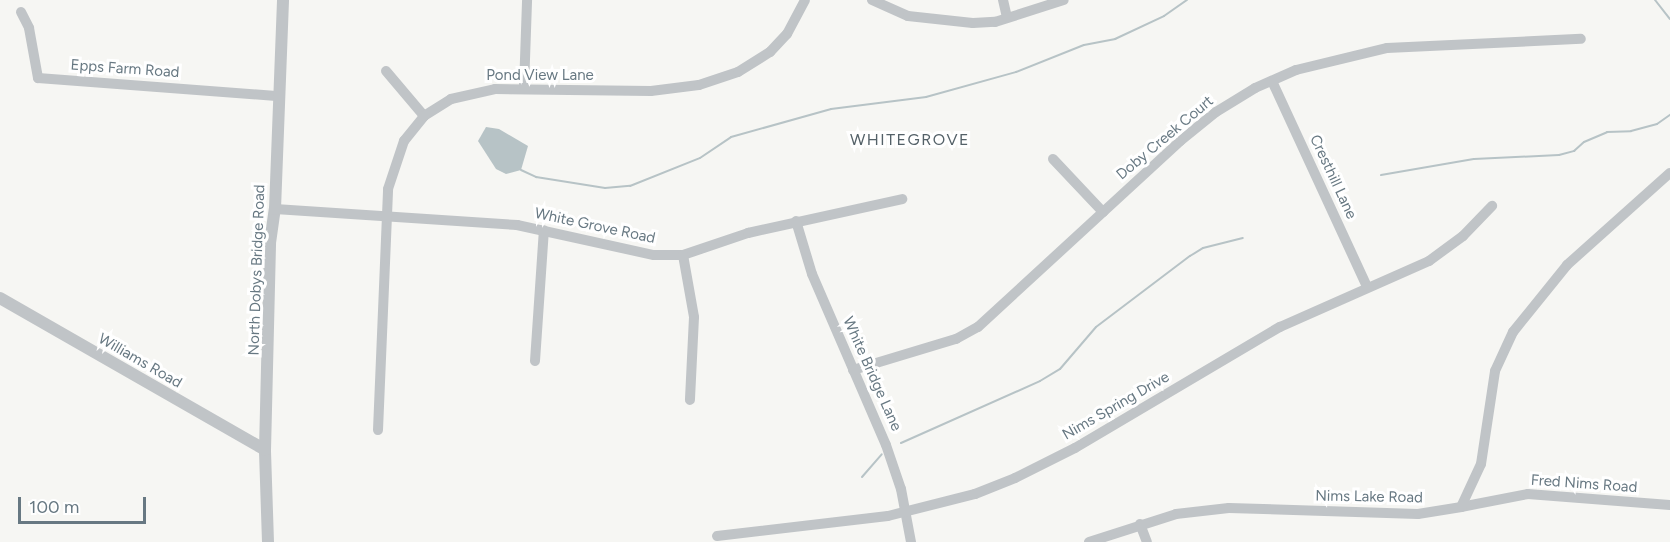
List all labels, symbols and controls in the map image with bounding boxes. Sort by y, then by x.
street label: Epps Farm Road [70,56,180,82]
street label: Pond View Lane [486,67,594,85]
street label: Doby Creek Court [1113,92,1217,184]
district label: WHITEGROVE [850,130,970,150]
street label: Cresthill Lane [1306,132,1360,222]
street label: North Dobys Bridge Road [245,184,269,356]
street label: White Grove Road [533,204,657,248]
street label: White Bridge Lane [839,314,905,434]
street label: Williams Road [95,330,185,392]
street label: Nims Spring Drive [1059,368,1173,444]
street label: Fred Nims Road [1530,471,1638,497]
scale bar [21,485,148,523]
street label: Nims Lake Road [1315,487,1423,507]
text: 100 m [29,496,79,518]

